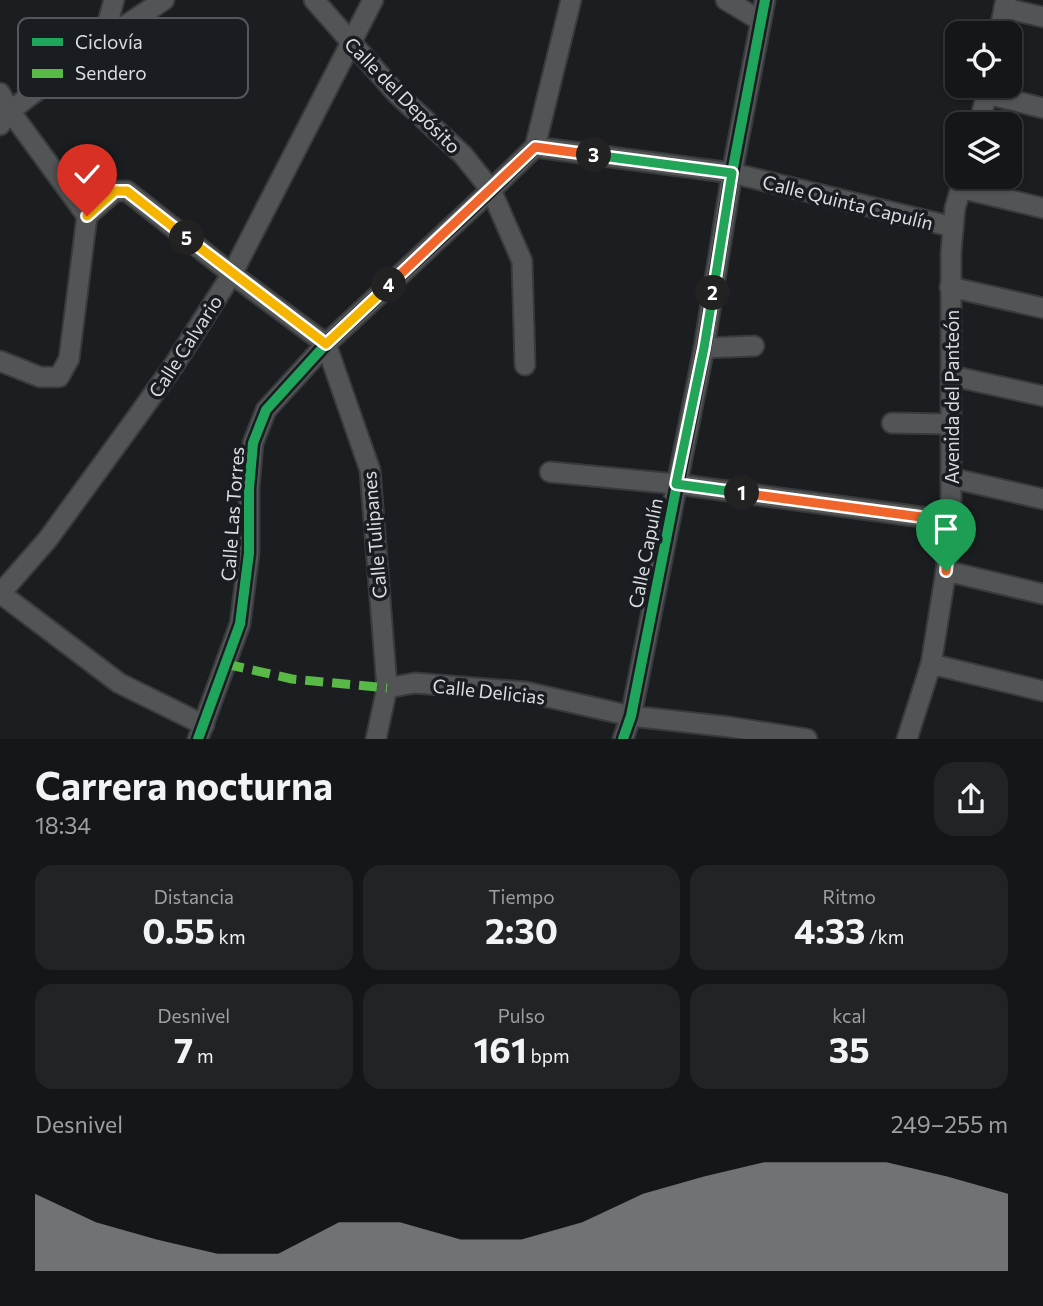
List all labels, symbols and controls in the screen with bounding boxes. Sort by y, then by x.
legend [18,18,248,98]
map controls [945,21,1022,189]
button: locate [945,21,1022,98]
text: Ciclovía [75,30,143,53]
street label: Calle del Depósito [340,32,466,158]
text: Sendero [75,61,147,84]
button: layers [945,112,1022,189]
pin: 3 [576,138,612,172]
text: 3 [588,143,599,166]
pin [57,144,117,216]
icon: check [68,155,106,193]
street label: Calle Quinta Capulín [760,170,936,234]
pin: 5 [170,220,204,256]
text: 5 [181,226,192,249]
pin: 4 [372,268,406,302]
text: 4 [383,273,394,296]
pin: 2 [696,276,730,310]
text: 2 [707,281,718,304]
street label: Calle Calvario [143,291,227,401]
street label: Avenida del Panteón [940,310,963,484]
street label: Calle Las Torres [216,446,248,582]
street label: Calle Tulipanes [357,470,391,600]
pin: 1 [724,476,760,510]
text: 1 [737,481,746,504]
street label: Calle Capulín [623,496,667,610]
pin [916,499,976,571]
icon: arrive [927,510,965,548]
street label: Calle Delicias [432,674,546,708]
text: Carrera nocturna [35,761,333,808]
button: share [934,762,1008,836]
text: 18:34 [35,811,91,839]
text: Distancia [154,885,234,908]
text: Tiempo [488,885,555,908]
text: Ritmo [822,885,876,908]
text: 0.55 [142,908,215,951]
text: 2:30 [485,908,558,951]
text: 4:33 [794,908,865,951]
text: km [215,925,246,948]
text: /km [865,925,904,948]
text: Desnivel [157,1004,230,1027]
text: Pulso [498,1004,545,1027]
text: kcal [832,1004,866,1027]
text: 7 [174,1027,193,1070]
text: 161 [474,1027,527,1070]
text: 35 [829,1027,870,1070]
text: m [193,1044,214,1067]
text: bpm [527,1044,569,1067]
text: Desnivel [35,1110,123,1138]
text: 249–255 m [891,1110,1008,1138]

